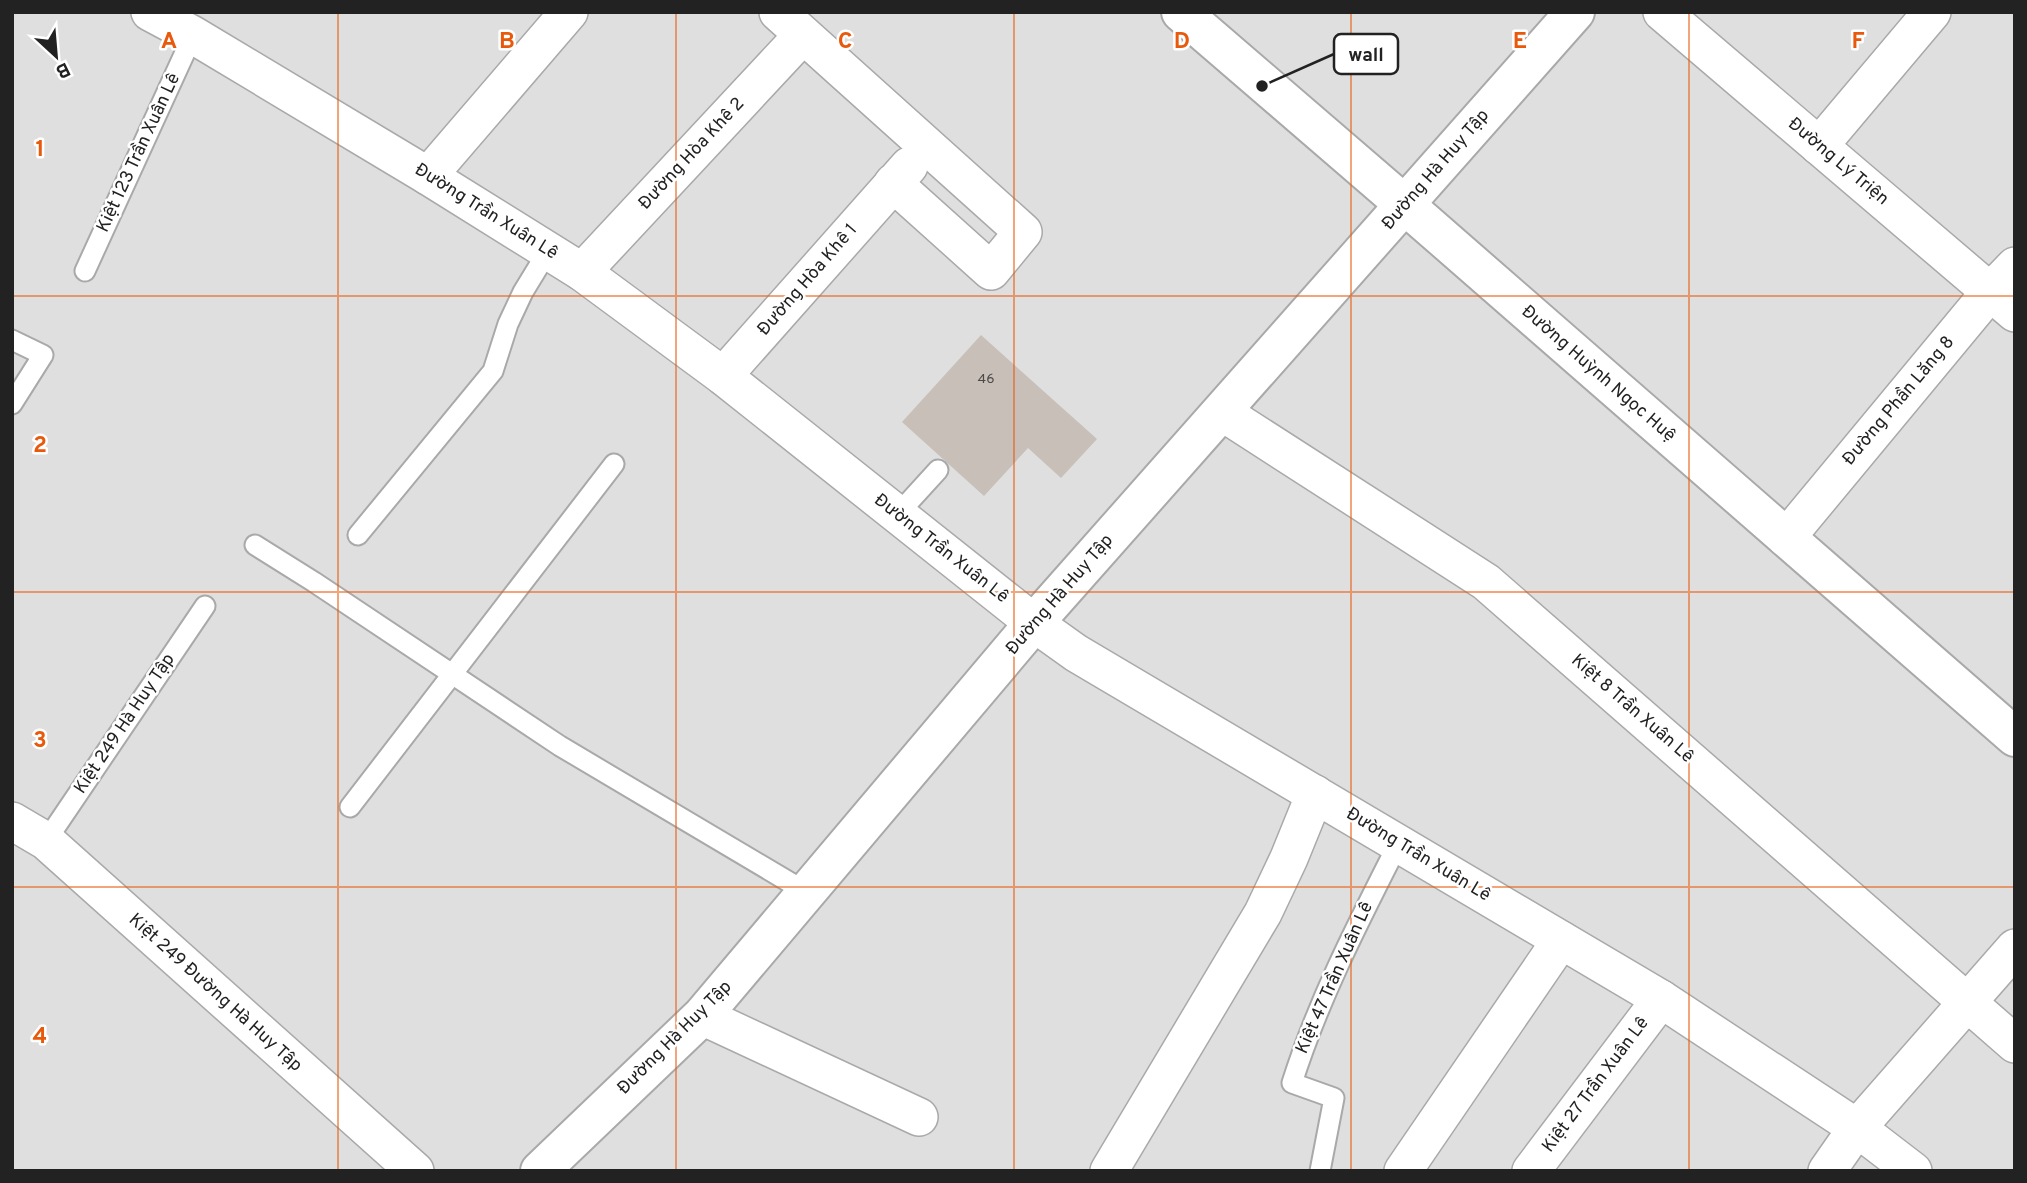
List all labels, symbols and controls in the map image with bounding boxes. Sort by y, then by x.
north arrow [21,21,91,91]
text: A [161,28,177,57]
text: B [499,28,515,57]
text: C [838,28,852,57]
text: D [1174,28,1190,57]
text: E [1513,28,1527,57]
text: F [1851,28,1865,57]
callout: wall [1334,34,1398,74]
text: wall [1348,44,1384,68]
text: B [51,56,74,83]
street label: Kiệt 123 Trần Xuân Lê [91,69,186,236]
street label: Đường Hòa Khê 2 [634,93,750,215]
street label: Đường Hà Huy Tập [1377,105,1495,235]
street label: Đường Lý Triện [1783,113,1893,211]
text: 1 [35,136,45,165]
street label: Đường Trần Xuân Lê [410,158,562,265]
street label: Đường Hòa Khê 1 [753,219,863,341]
street label: Đường Huỳnh Ngọc Huệ [1516,301,1680,447]
street label: Đường Phần Lăng 8 [1837,331,1960,470]
house number: 46 [977,371,995,388]
text: 2 [33,432,47,461]
street label: Đường Trần Xuân Lê [869,488,1014,609]
street label: Đường Hà Huy Tập [1001,530,1119,660]
street label: Kiệt 249 Hà Huy Tập [69,649,181,799]
street label: Kiệt 8 Trần Xuân Lê [1566,649,1699,769]
text: 3 [33,727,47,756]
street label: Đường Trần Xuân Lê [1342,802,1495,907]
street label: Kiệt 47 Trần Xuân Lê [1290,898,1379,1058]
street label: Kiệt 249 Đường Hà Huy Tập [123,909,307,1077]
street label: Đường Hà Huy Tập [613,976,737,1100]
street label: Kiệt 27 Trần Xuân Lê [1537,1012,1655,1157]
text: 4 [33,1023,47,1052]

